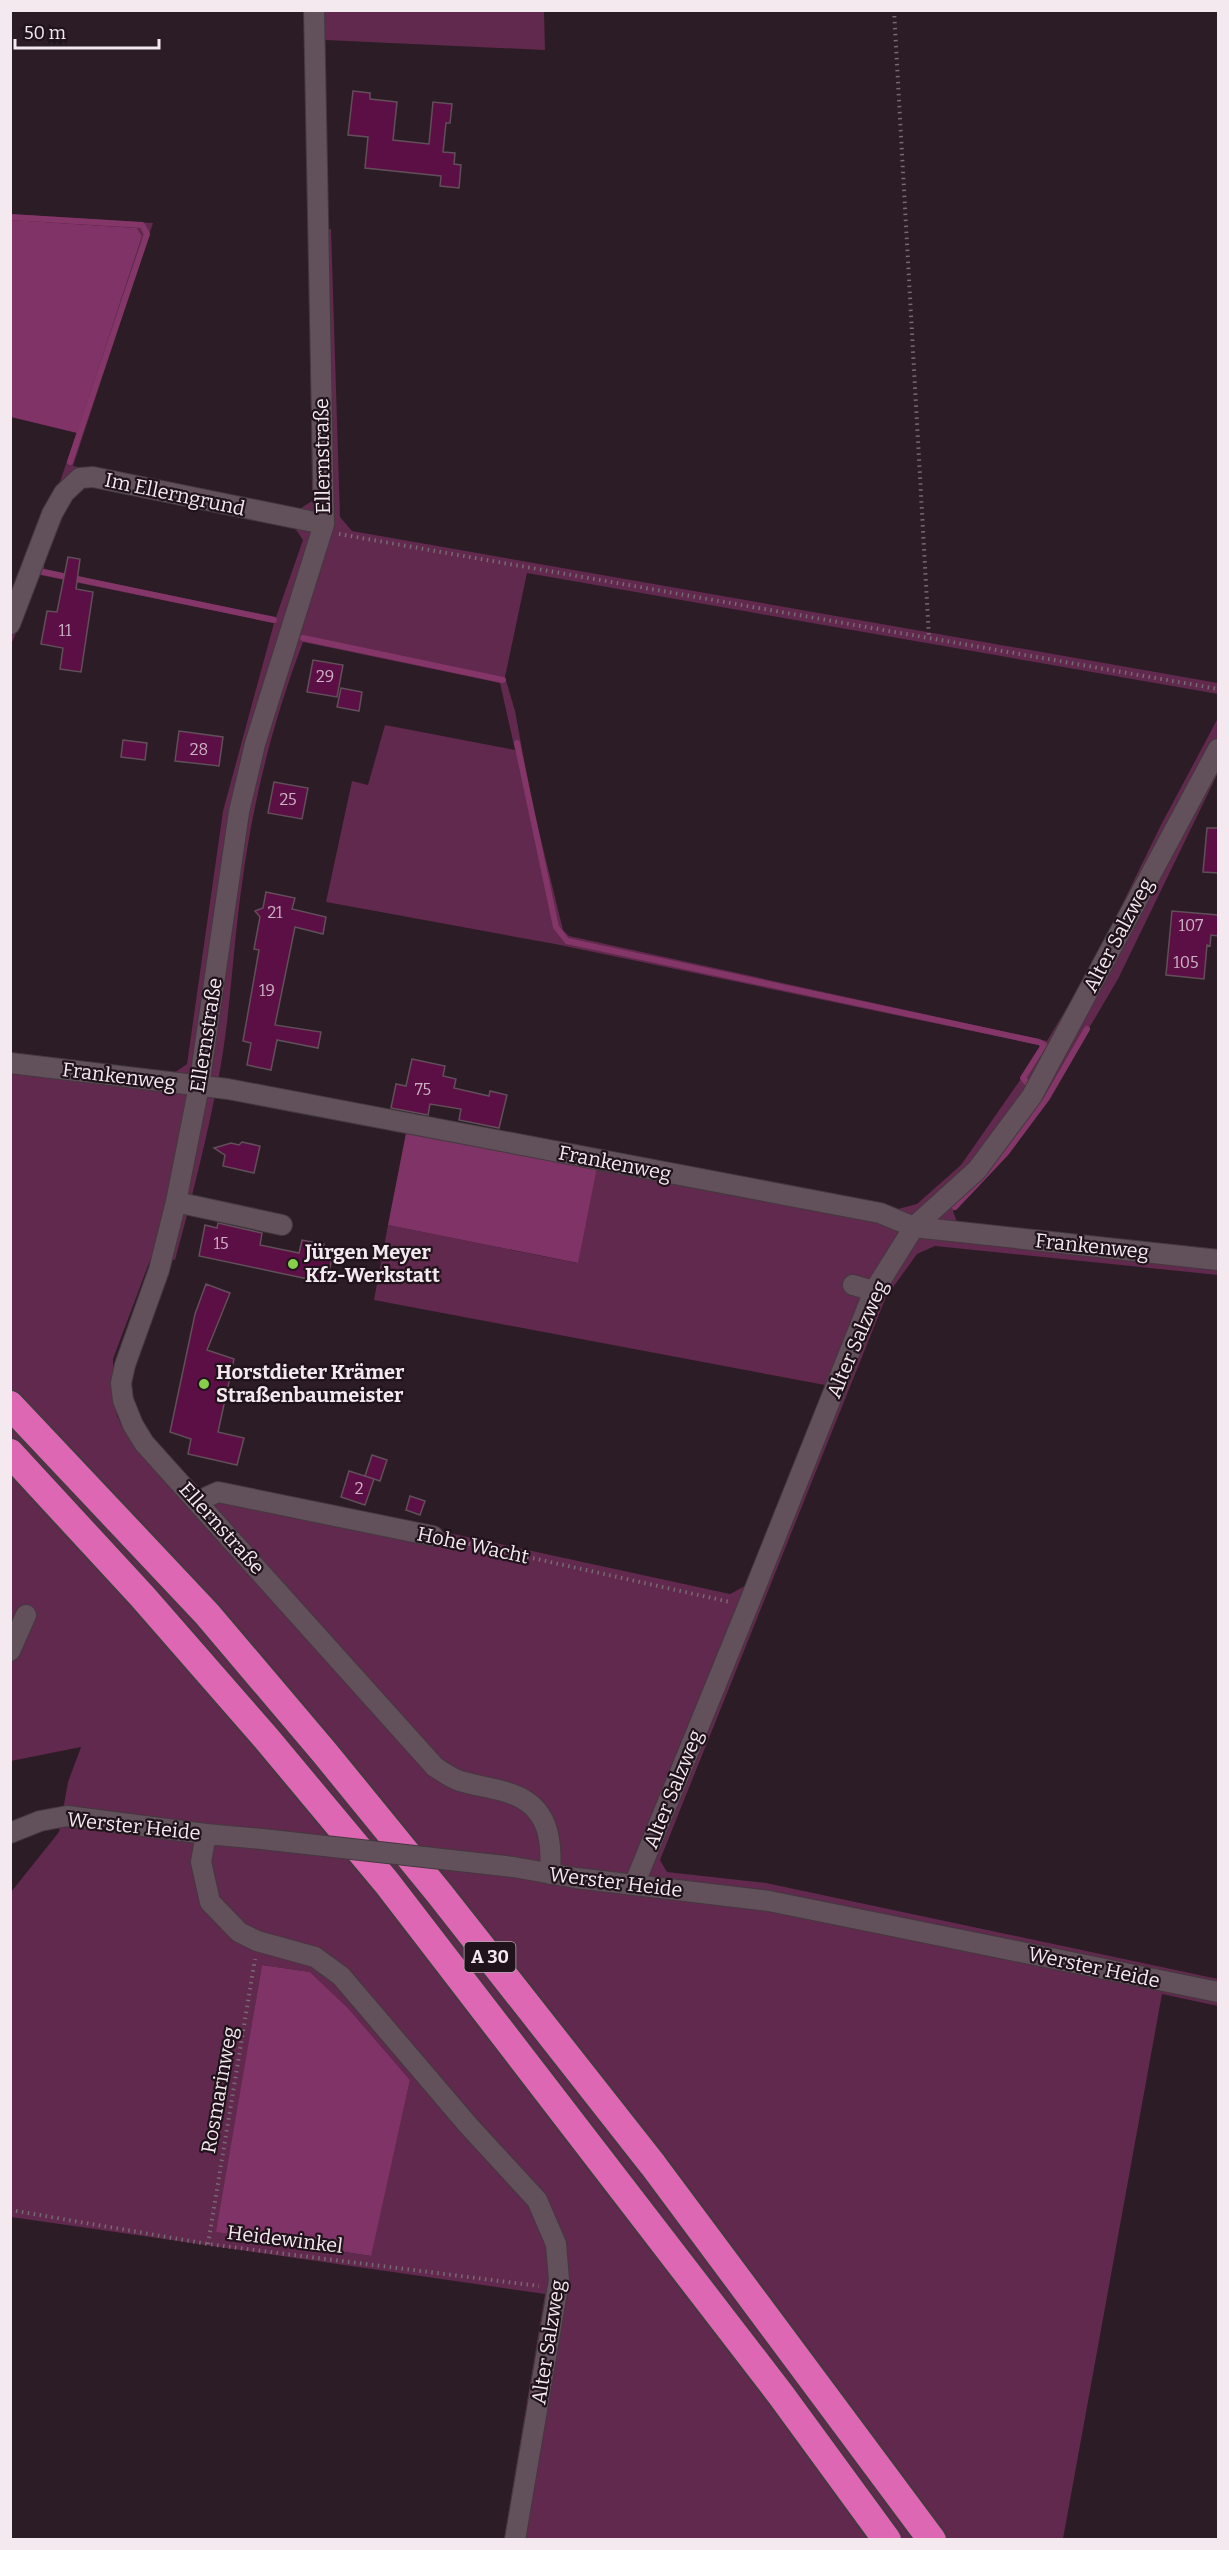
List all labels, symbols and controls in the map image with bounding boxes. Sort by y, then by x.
scale bar [15,12,159,50]
text: 50 m [24,22,66,44]
street label: Ellernstraße [309,398,335,514]
street label: Im Ellerngrund [103,467,247,521]
house number: 11 [59,621,72,640]
house number: 29 [316,667,334,686]
house number: 28 [190,740,208,759]
house number: 25 [279,790,297,809]
street label: Alter Salzweg [1078,874,1158,996]
house number: 21 [267,903,283,922]
house number: 107 [1179,916,1203,935]
house number: 105 [1173,953,1199,972]
street label: Ellernstraße [185,976,227,1094]
house number: 19 [259,981,275,1000]
street label: Frankenweg [61,1057,177,1095]
house number: 75 [415,1080,431,1099]
street label: Frankenweg [557,1140,673,1186]
street label: Frankenweg [1034,1228,1150,1264]
house number: 15 [213,1234,229,1253]
place label: Jürgen Meyer Kfz-Werkstatt [304,1240,440,1287]
marker: Jürgen Meyer Kfz-Werkstatt [286,1257,300,1271]
street label: Alter Salzweg [821,1276,893,1402]
place label: Horstdieter Krämer Straßenbaumeister [216,1360,405,1407]
marker: Horstdieter Krämer Straßenbaumeister [197,1377,211,1391]
street label: Ellernstraße [174,1477,270,1579]
house number: 2 [355,1479,363,1498]
street label: Hohe Wacht [415,1521,531,1569]
street label: Alter Salzweg [638,1726,708,1852]
street label: Werster Heide [66,1807,202,1845]
street label: Werster Heide [548,1862,684,1902]
street label: Werster Heide [1026,1941,1162,1993]
road number: A 30 [464,1942,516,1972]
street label: Rosmarinweg [196,2025,242,2155]
street label: Heidewinkel [226,2220,345,2258]
street label: Alter Salzweg [526,2278,570,2406]

